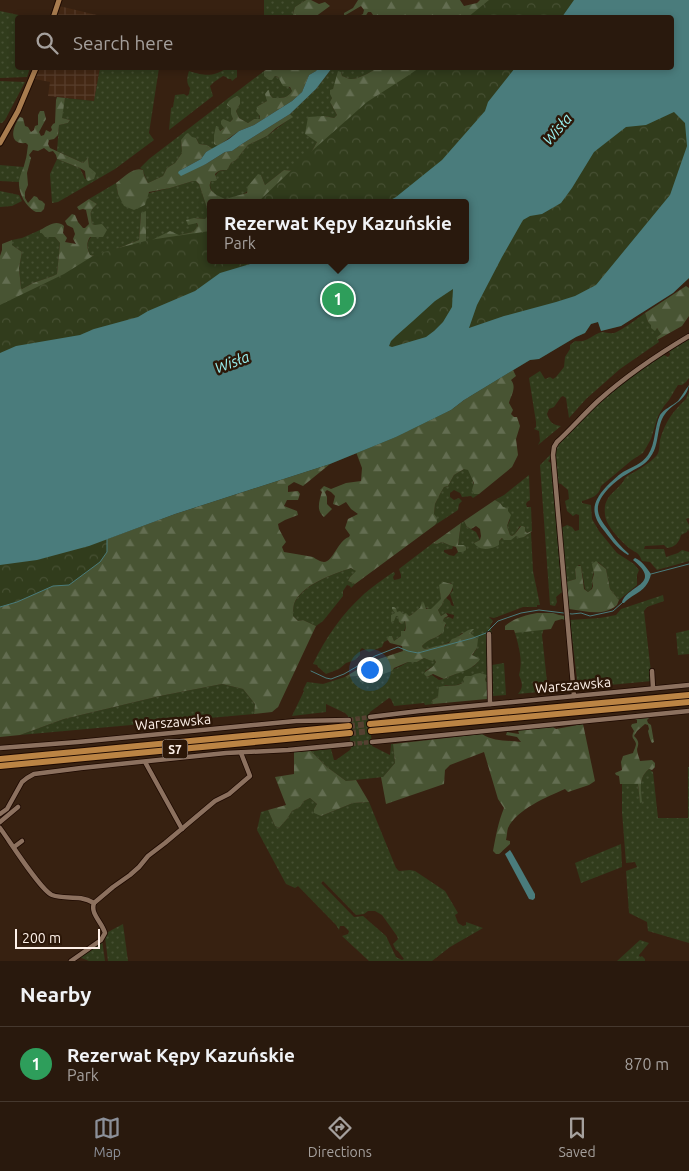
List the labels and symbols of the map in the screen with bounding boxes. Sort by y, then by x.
water label: Wisła [539,110,575,148]
pin: 1 [322,280,354,318]
water label: Wisła [212,348,252,376]
your location [357,657,383,683]
street label: Warszawska [534,674,612,696]
street label: Warszawska [134,711,212,733]
road number: S7 [162,740,188,759]
scale bar [15,926,100,949]

